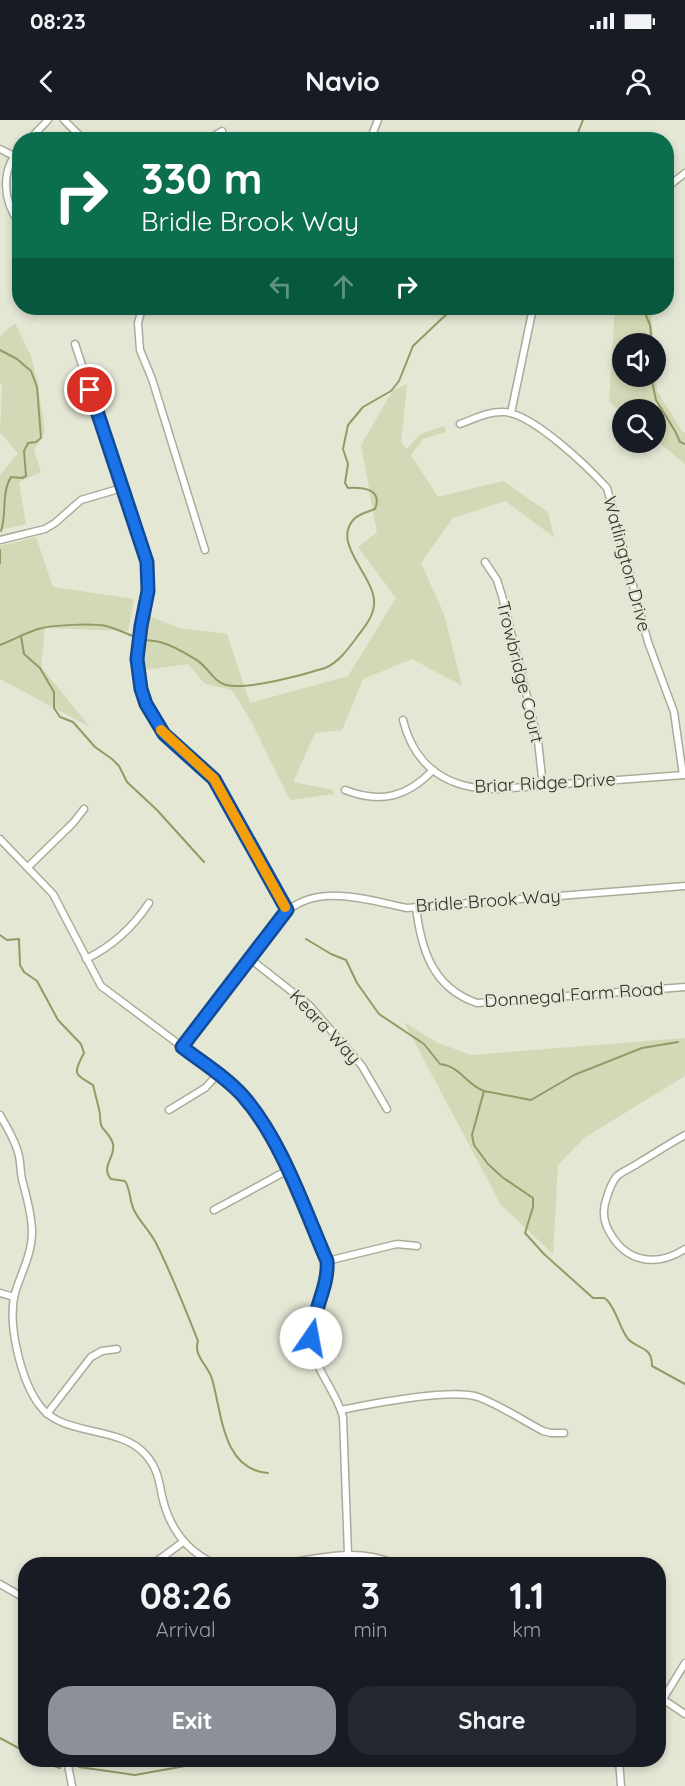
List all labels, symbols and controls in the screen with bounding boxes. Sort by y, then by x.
text: 08:23 [30,7,86,35]
text: Navio [305,64,380,98]
icon: back [30,65,63,98]
icon: person [622,65,655,98]
text: 330 m [141,152,262,205]
icon: right [42,156,120,234]
text: Bridle Brook Way [141,204,359,238]
icon: left [264,270,297,303]
icon: ahead [327,270,360,303]
icon: right [390,270,423,303]
map controls [612,333,666,453]
button: sound [612,333,666,387]
pin [64,364,115,415]
icon: arrive [73,373,106,406]
button: search [612,399,666,453]
street label: Watlington Drive [598,494,657,634]
street label: Trowbridge Court [492,599,549,745]
street label: Briar Ridge Drive [474,767,616,798]
street label: Bridle Brook Way [415,884,561,917]
street label: Donnegal Farm Road [484,977,664,1012]
street label: Keara Way [285,985,366,1069]
position arrow [279,1306,343,1370]
text: 08:26 [140,1573,232,1618]
text: 3 [361,1573,380,1618]
text: 1.1 [509,1573,544,1618]
text: Arrival [156,1617,216,1642]
text: min [353,1617,387,1642]
text: km [512,1617,541,1642]
button: Exit [48,1686,336,1755]
button: Share [348,1686,636,1755]

